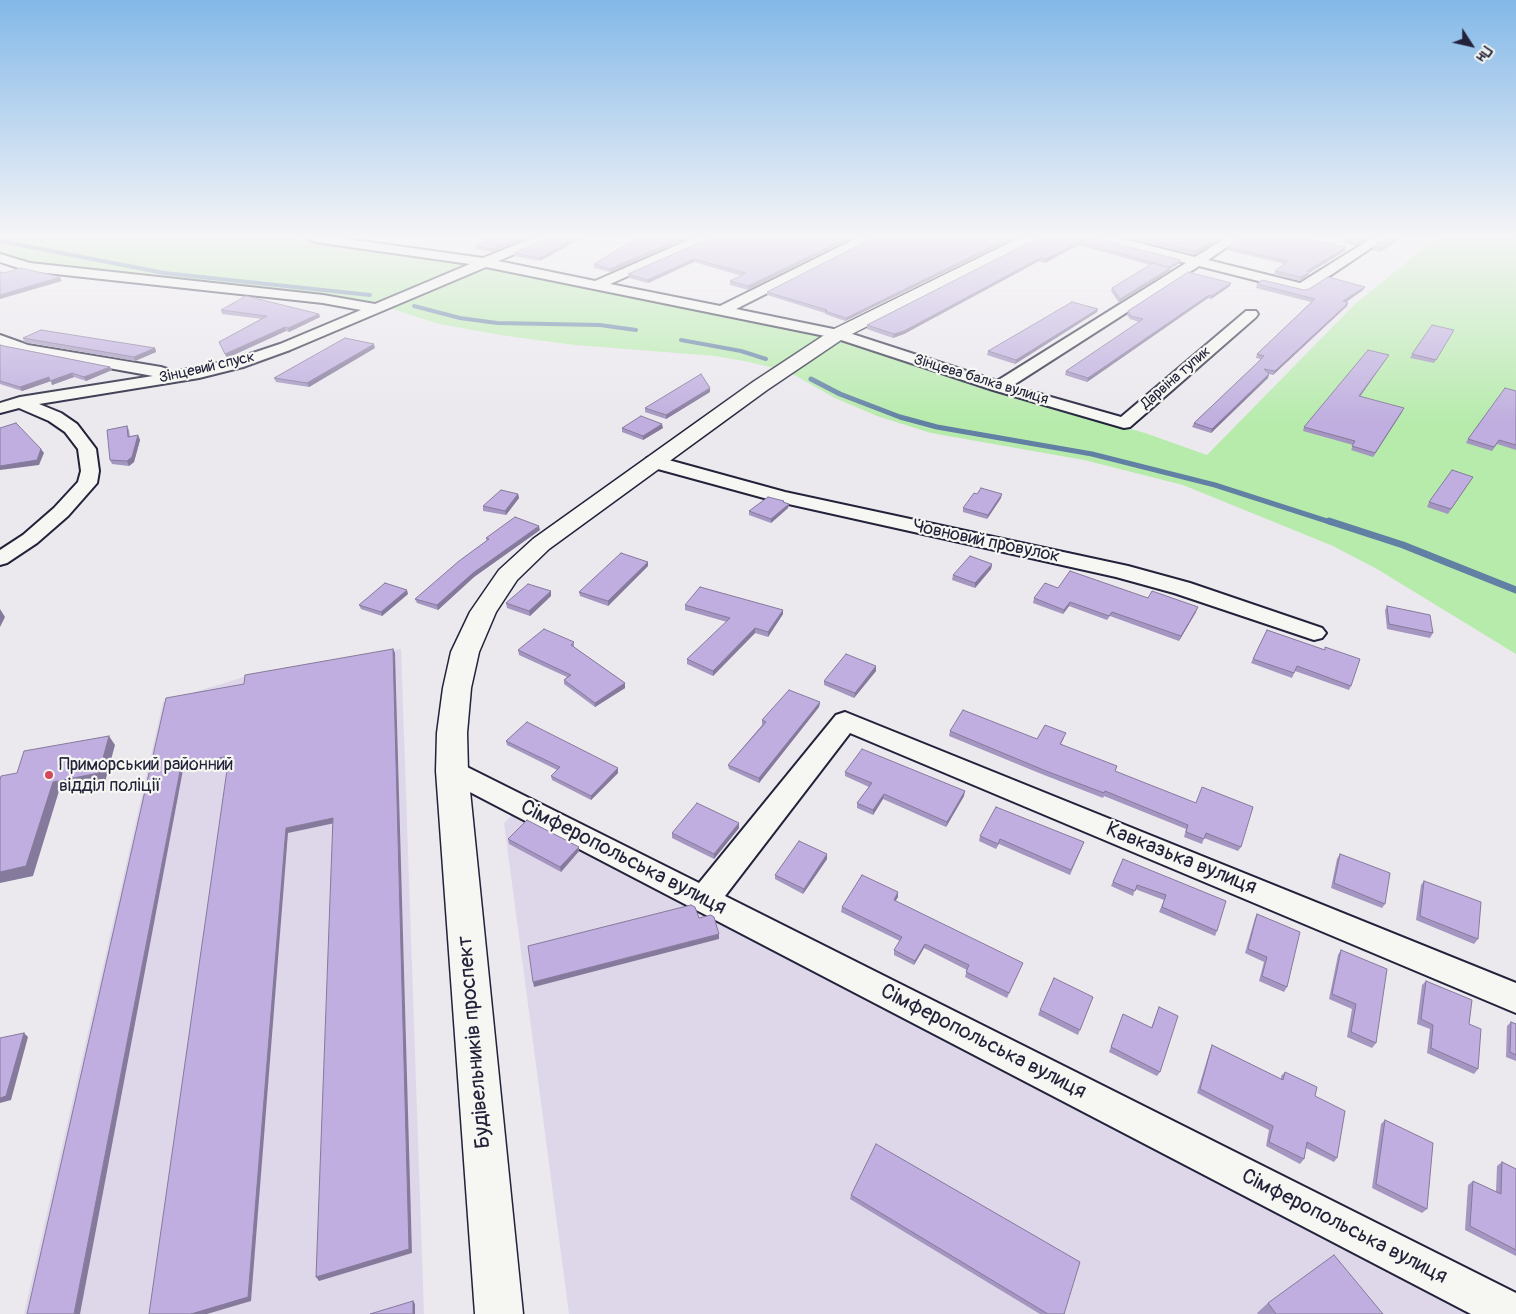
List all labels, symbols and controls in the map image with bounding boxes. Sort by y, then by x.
north arrow [1446,20,1496,70]
text: Пн [1472,43,1495,65]
street label: Дарвіна тупик [1137,343,1215,413]
street label: Зінцевий спуск [157,348,257,388]
street label: Зінцева балка вулиця [912,351,1050,409]
street label: Човновий провулок [911,516,1061,568]
place label: Приморський районний відділ поліції [59,754,233,796]
marker: Приморський районний відділ поліції [43,769,55,781]
street label: Сімферопольська вулиця [516,795,730,921]
street label: Кавказька вулиця [1102,817,1260,901]
street label: Будівельників проспект [453,935,497,1149]
street label: Сімферопольська вулиця [876,979,1090,1105]
street label: Сімферопольська вулиця [1237,1164,1451,1290]

